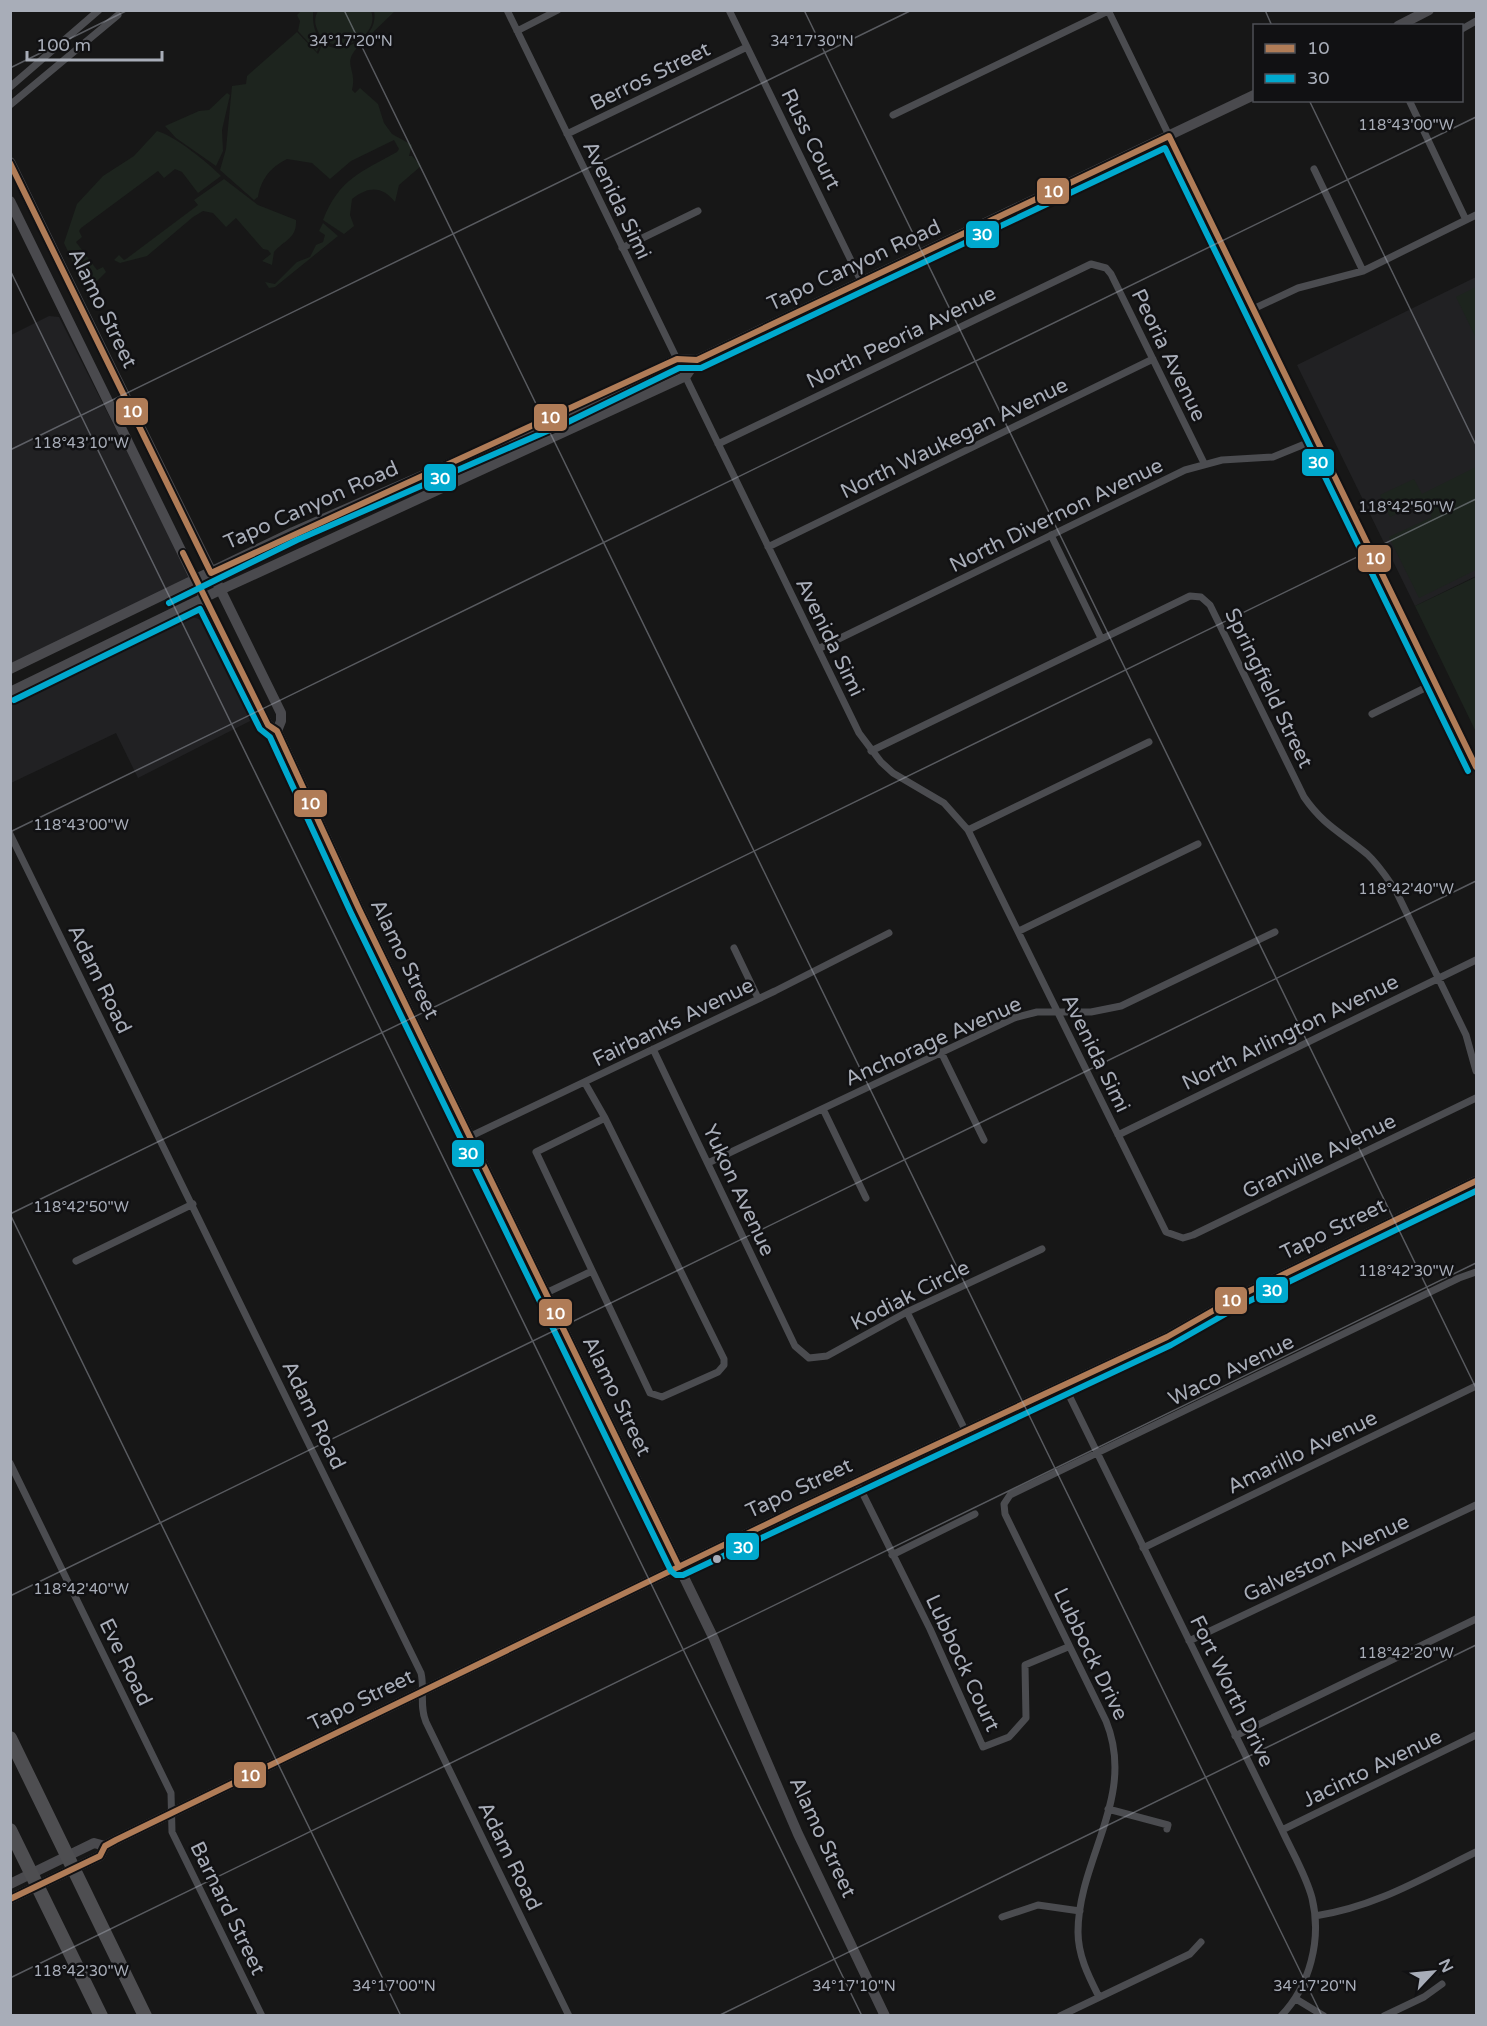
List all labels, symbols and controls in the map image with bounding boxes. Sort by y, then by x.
scale bar [27,24,162,62]
legend [1253,24,1463,102]
text: 34°17'20"N [309,32,393,50]
text: 34°17'30"N [770,32,854,50]
text: 100 m [36,34,91,56]
street label: Berros Street [586,37,714,116]
text: 10 [1307,37,1330,59]
text: 30 [1307,67,1330,89]
street label: Russ Court [775,85,846,194]
text: 118°43'00"W [1358,116,1454,134]
street label: Avenida Simi [577,137,656,264]
line badge: 10 [1036,177,1070,205]
text: 10 [1043,182,1063,202]
street label: Tapo Canyon Road [764,214,945,317]
line badge: 30 [965,220,1000,249]
text: 30 [972,225,992,245]
street label: Alamo Street [63,244,142,372]
street label: North Peoria Avenue [802,281,1000,394]
street label: Peoria Avenue [1126,285,1211,426]
street label: North Waukegan Avenue [836,372,1072,505]
line badge: 10 [115,397,149,426]
text: 10 [122,402,142,422]
line badge: 10 [533,403,568,432]
text: 10 [540,408,560,428]
text: 118°43'10"W [33,434,129,452]
line badge: 30 [1301,448,1335,477]
street label: North Divernon Avenue [945,453,1167,578]
text: 30 [1308,453,1328,473]
street label: Tapo Canyon Road [220,456,402,555]
line badge: 30 [423,463,457,492]
text: 30 [430,469,450,489]
text: 118°42'50"W [1358,498,1454,516]
line badge: 10 [1357,544,1392,573]
text: 10 [1365,549,1385,569]
street label: Avenida Simi [790,574,869,701]
street label: Springfield Street [1219,604,1318,772]
line badge: 10 [293,789,328,818]
text: 10 [300,794,320,814]
text: 118°43'00"W [33,816,129,834]
text: 118°42'40"W [1358,880,1454,898]
street label: Alamo Street [365,895,444,1023]
street label: Adam Road [62,921,137,1038]
street label: North Arlington Avenue [1178,969,1403,1096]
street label: Fairbanks Avenue [589,973,758,1072]
street label: Avenida Simi [1056,990,1135,1117]
street label: Anchorage Avenue [841,991,1025,1092]
street label: Granville Avenue [1238,1108,1400,1204]
street label: Yukon Avenue [697,1120,780,1260]
line badge: 30 [451,1139,485,1168]
text: 30 [458,1144,478,1164]
street label: Tapo Street [1276,1193,1390,1266]
text: 118°42'50"W [33,1198,129,1216]
street label: Kodiak Circle [847,1255,974,1336]
text: 118°42'30"W [1358,1262,1454,1280]
line badge: 30 [1255,1276,1289,1304]
text: 30 [1262,1281,1282,1301]
line badge: 10 [1214,1286,1248,1315]
text: 10 [1221,1291,1241,1311]
line badge: 10 [538,1298,573,1327]
text: 10 [545,1304,565,1324]
street label: Waco Avenue [1164,1329,1298,1412]
street label: Alamo Street [577,1332,656,1460]
street label: Adam Road [276,1357,351,1474]
street label: Amarillo Avenue [1223,1405,1381,1500]
street label: Tapo Street [742,1453,856,1524]
street label: Galveston Avenue [1239,1509,1413,1608]
line badge: 30 [725,1532,760,1561]
text: 30 [733,1538,753,1558]
unlabelled marker [711,1553,723,1565]
text: 118°42'40"W [33,1580,129,1598]
street label: Lubbock Drive [1048,1584,1133,1724]
street label: Lubbock Court [920,1591,1005,1736]
street label: Fort Worth Drive [1184,1611,1279,1771]
street label: Eve Road [94,1614,157,1710]
text: 118°42'20"W [1358,1644,1454,1662]
street label: Tapo Street [304,1664,418,1737]
street label: Jacinto Avenue [1299,1724,1446,1813]
line badge: 10 [233,1761,267,1789]
text: 10 [240,1766,260,1786]
street label: Alamo Street [784,1773,861,1901]
street label: Adam Road [472,1798,547,1915]
street label: Barnard Street [184,1837,271,1979]
north arrow [1403,1942,1463,2002]
text: N [1434,1956,1457,1976]
text: 118°42'30"W [33,1962,129,1980]
text: 34°17'00"N [352,1977,436,1995]
text: 34°17'10"N [812,1977,896,1995]
text: 34°17'20"N [1273,1977,1357,1995]

